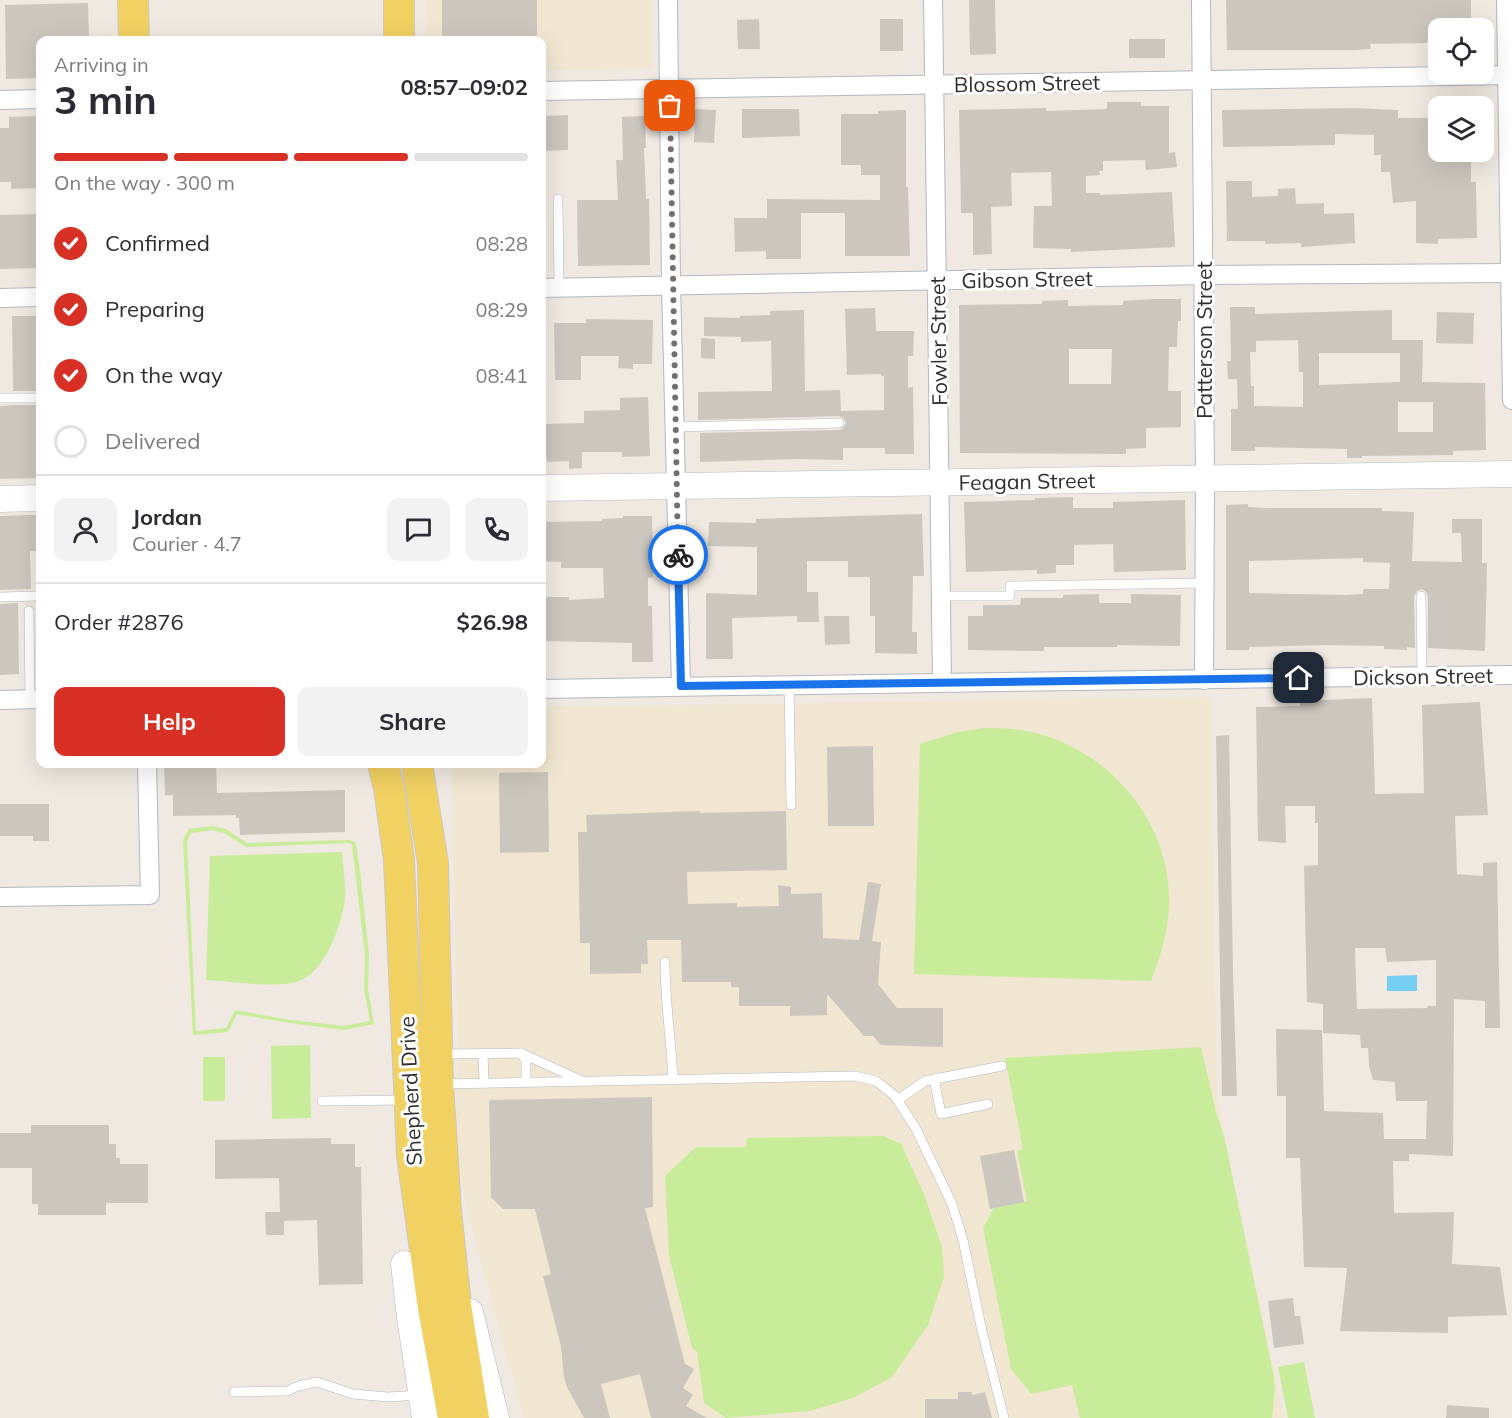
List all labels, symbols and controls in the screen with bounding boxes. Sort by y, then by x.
map controls [1428,18,1494,162]
button: locate [1428,18,1494,84]
text: Arriving in [54,52,149,77]
street label: Blossom Street [954,69,1100,97]
text: 08:57–09:02 [400,73,528,101]
text: 3 min [54,75,157,124]
pin [644,80,695,131]
icon: bag [653,89,686,122]
button: layers [1428,96,1494,162]
text: On the way · 300 m [54,170,235,195]
icon: check [54,227,87,260]
text: Confirmed [105,229,210,257]
text: 08:28 [475,231,528,256]
street label: Patterson Street [1191,261,1217,419]
street label: Gibson Street [961,265,1093,293]
street label: Fowler Street [924,276,952,406]
icon: check [54,293,87,326]
text: Preparing [105,295,205,323]
text: 08:29 [475,297,528,322]
icon: check [54,359,87,392]
text: On the way [105,361,223,389]
text: 08:41 [475,363,528,388]
text: Delivered [105,427,200,455]
street label: Feagan Street [959,467,1095,495]
button: person [54,498,117,561]
button: chat [387,498,450,561]
button: phone [465,498,528,561]
text: Jordan [132,503,202,531]
courier [648,525,708,585]
text: Courier · 4.7 [132,531,242,556]
icon: bike [662,539,695,572]
text: Order #2876 [54,608,184,636]
text: $26.98 [457,608,528,636]
pin [1273,652,1324,703]
icon: home [1282,661,1315,694]
street label: Dickson Street [1353,662,1493,690]
button: Help [54,687,285,756]
button: Share [297,687,528,756]
street label: Shepherd Drive [393,1016,427,1166]

